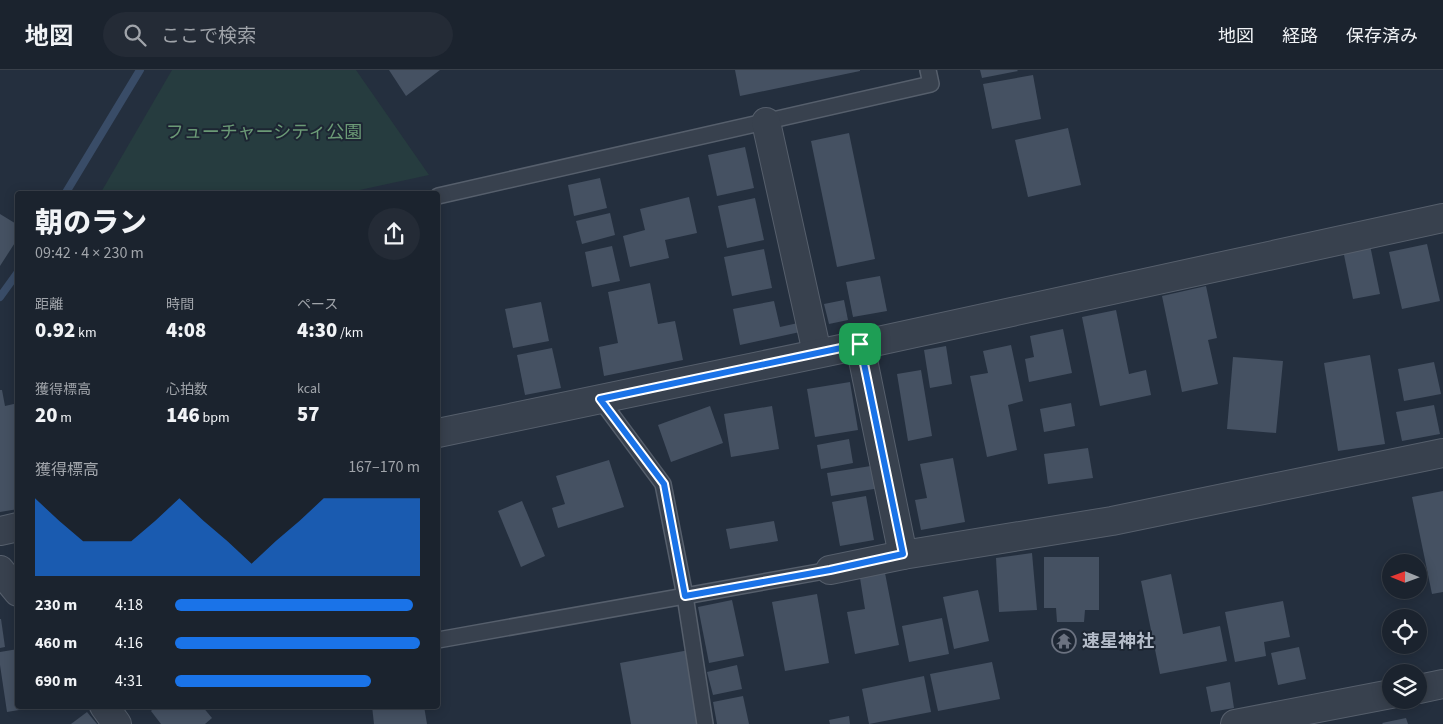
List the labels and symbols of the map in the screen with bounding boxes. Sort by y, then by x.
park label: フューチャーシティ公園 [166,120,362,145]
pin [839,323,881,365]
north arrow [1382,554,1428,599]
temple icon: 速星神社 [1051,628,1077,654]
place label: 速星神社 [1082,629,1154,654]

